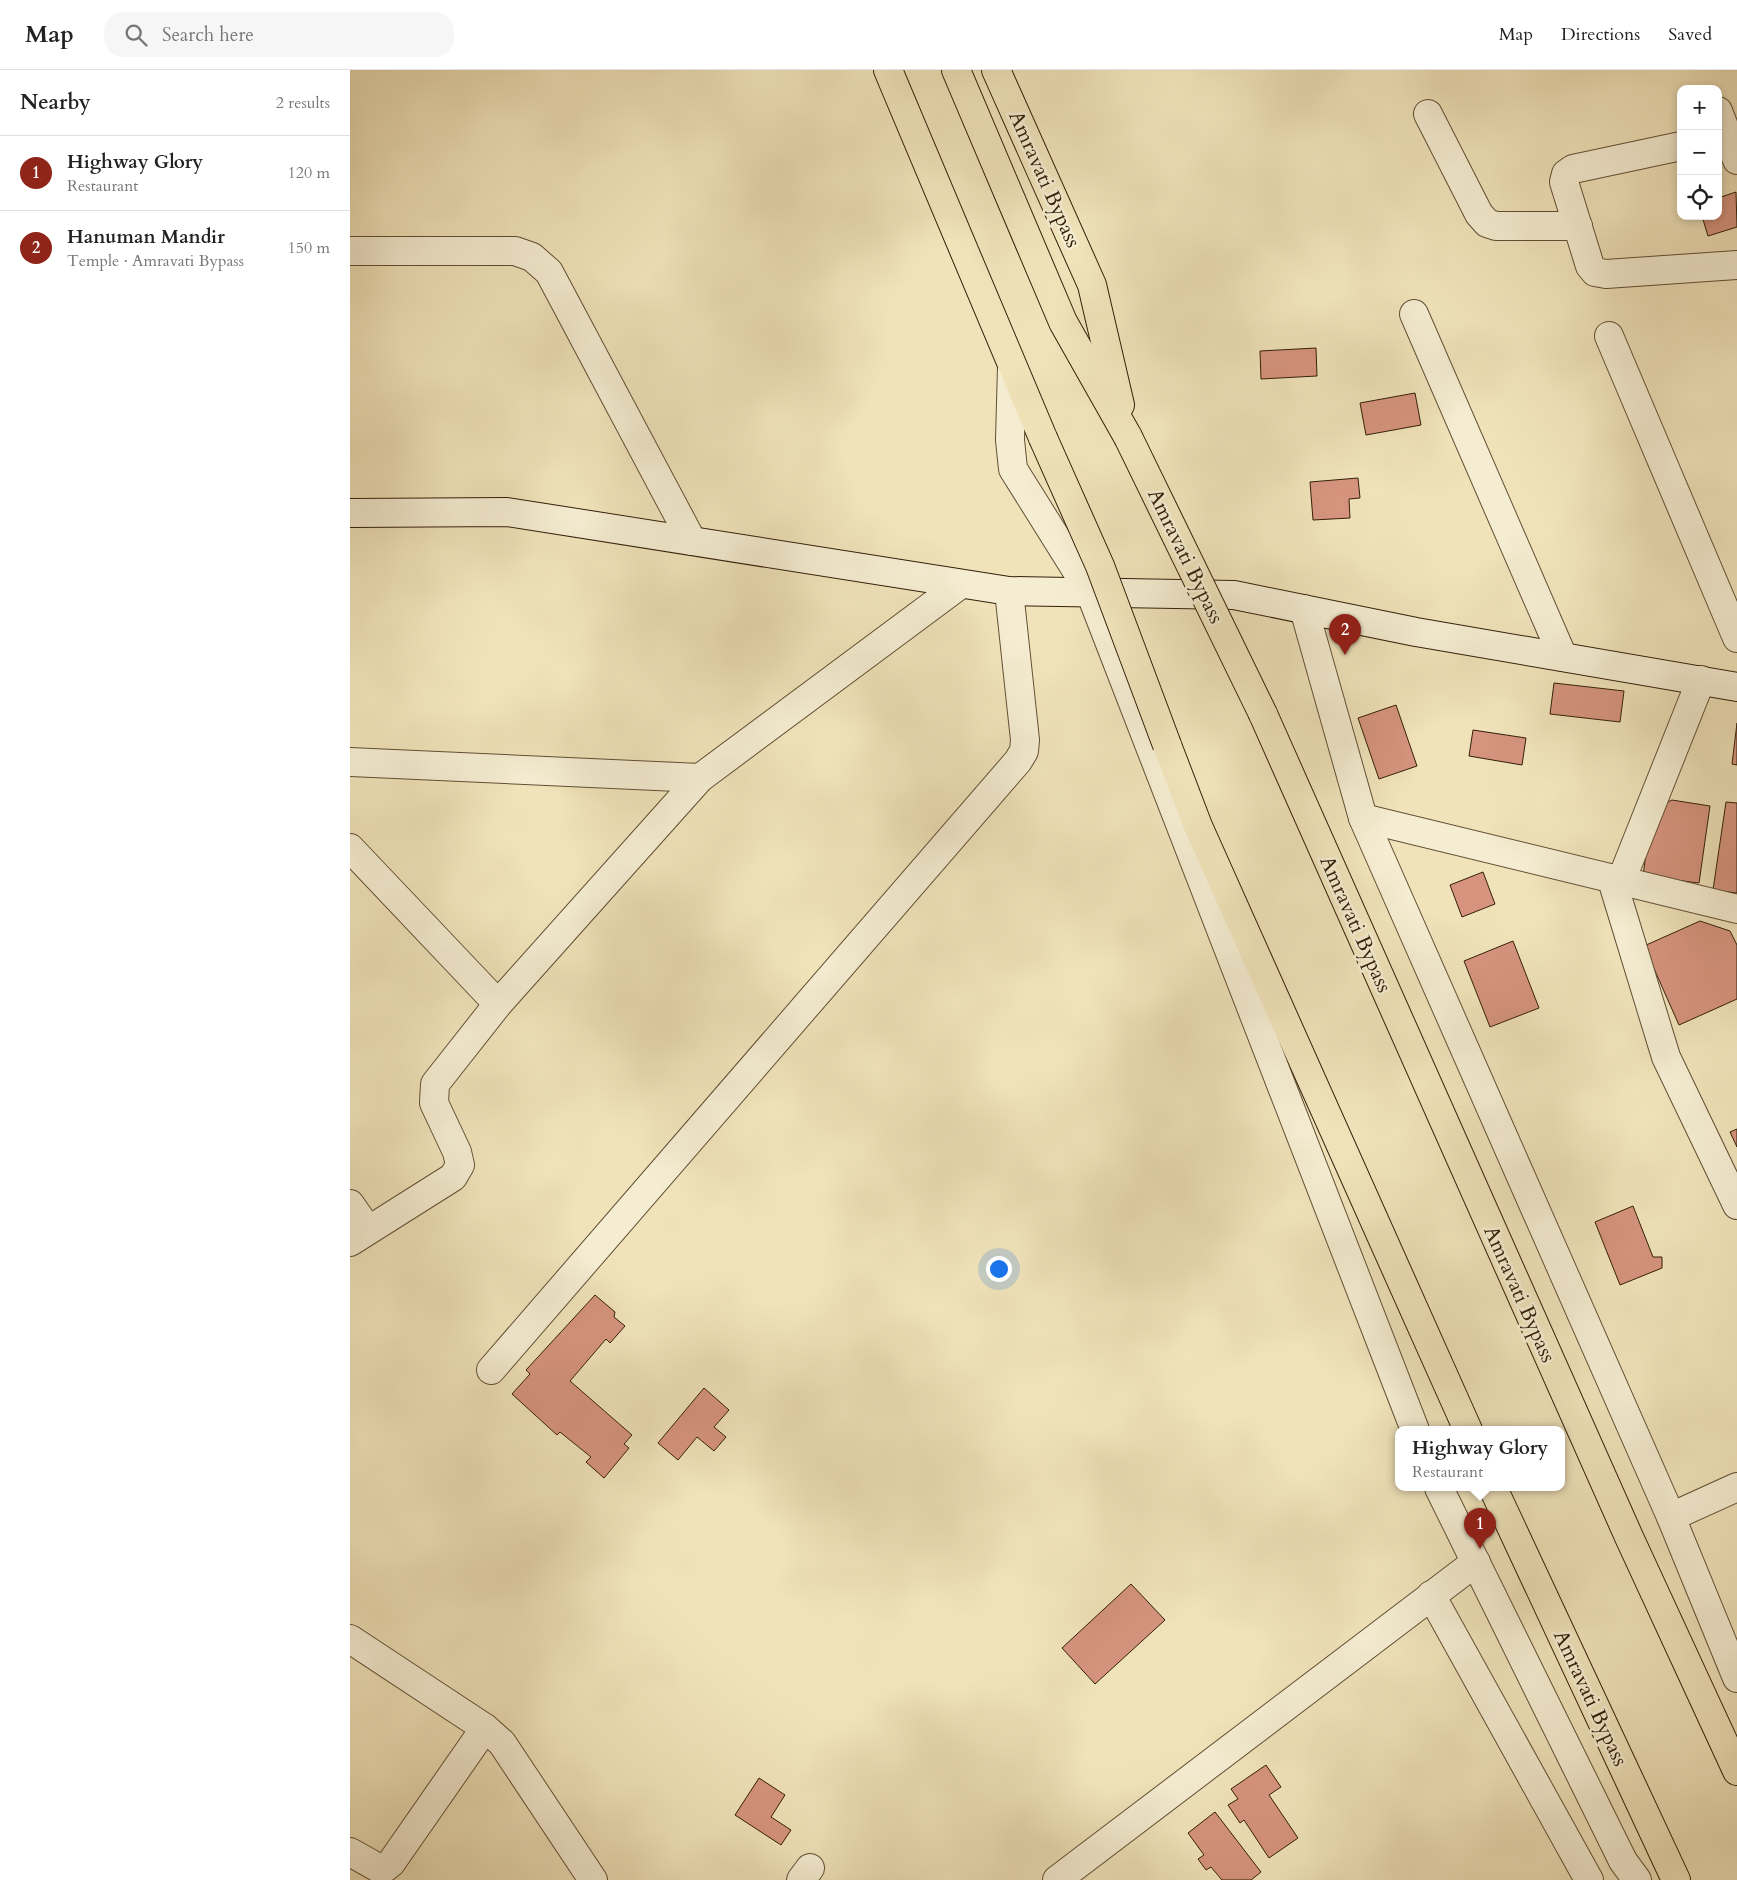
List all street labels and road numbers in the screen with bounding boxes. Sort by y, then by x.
street label: Amravati Bypass [1001,106,1088,252]
street label: Amravati Bypass [1140,484,1231,629]
street label: Amravati Bypass [1312,851,1399,997]
street label: Amravati Bypass [1476,1221,1563,1367]
street label: Amravati Bypass [1546,1625,1635,1771]

